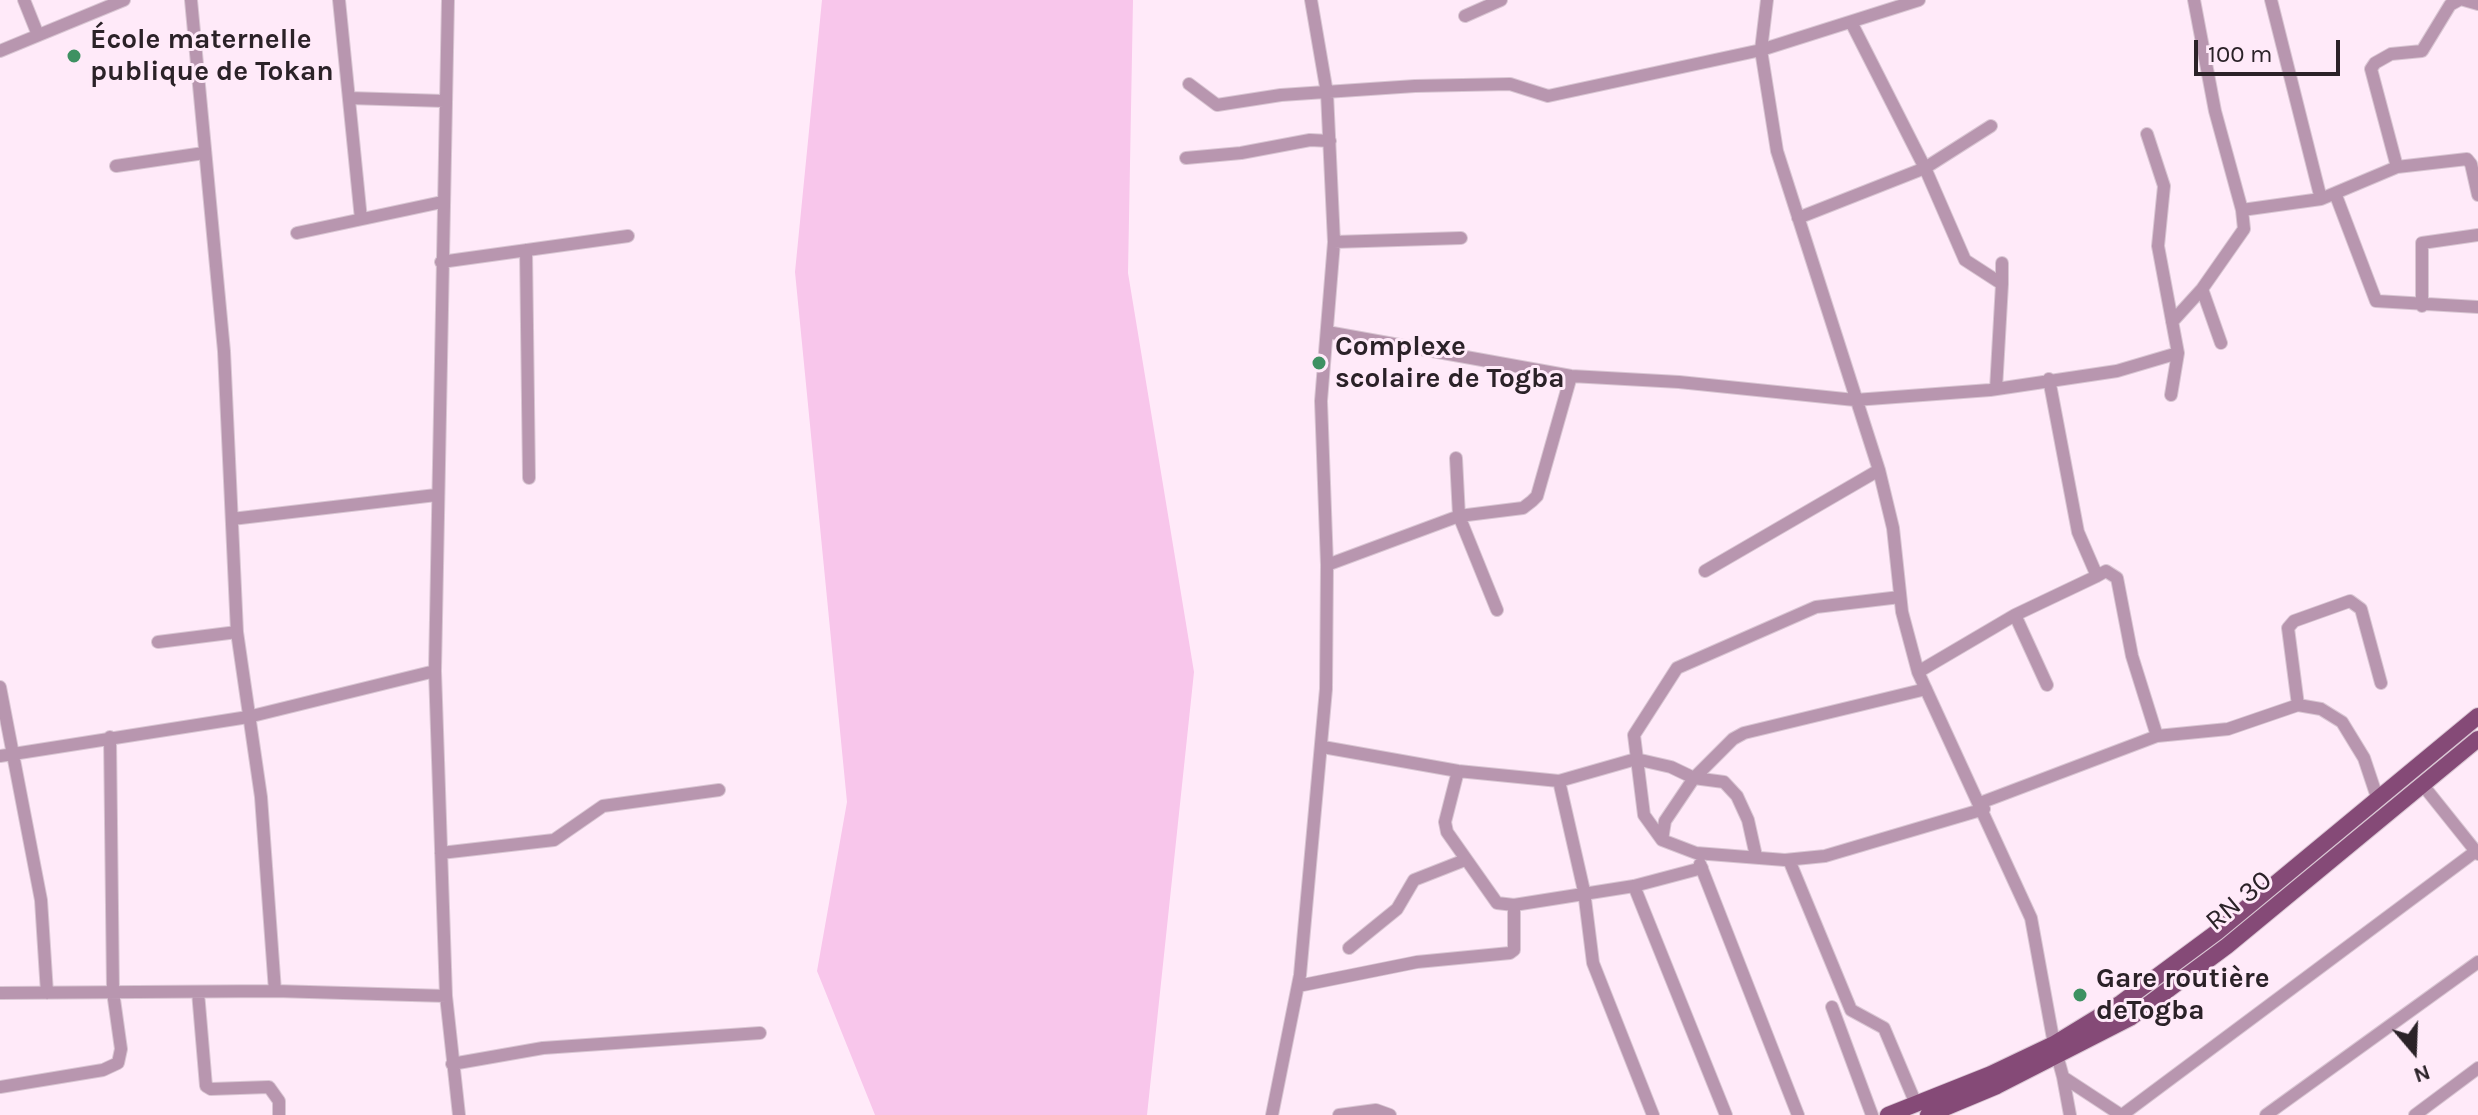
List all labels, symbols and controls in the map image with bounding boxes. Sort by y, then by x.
place label: École maternelle publique de Tokan [90,23,334,89]
scale bar [2198,24,2344,74]
text: 100 m [2208,40,2273,68]
marker: École maternelle publique de Tokan [65,47,83,65]
place label: Complexe scolaire de Togba [1335,330,1565,396]
marker: Complexe scolaire de Togba [1310,354,1328,372]
street label: RN 30 [2199,864,2279,938]
place label: Gare routière deTogba [2096,962,2270,1028]
marker: Gare routière deTogba [2071,986,2089,1004]
north arrow [2374,1011,2454,1091]
text: N [2410,1059,2434,1089]

